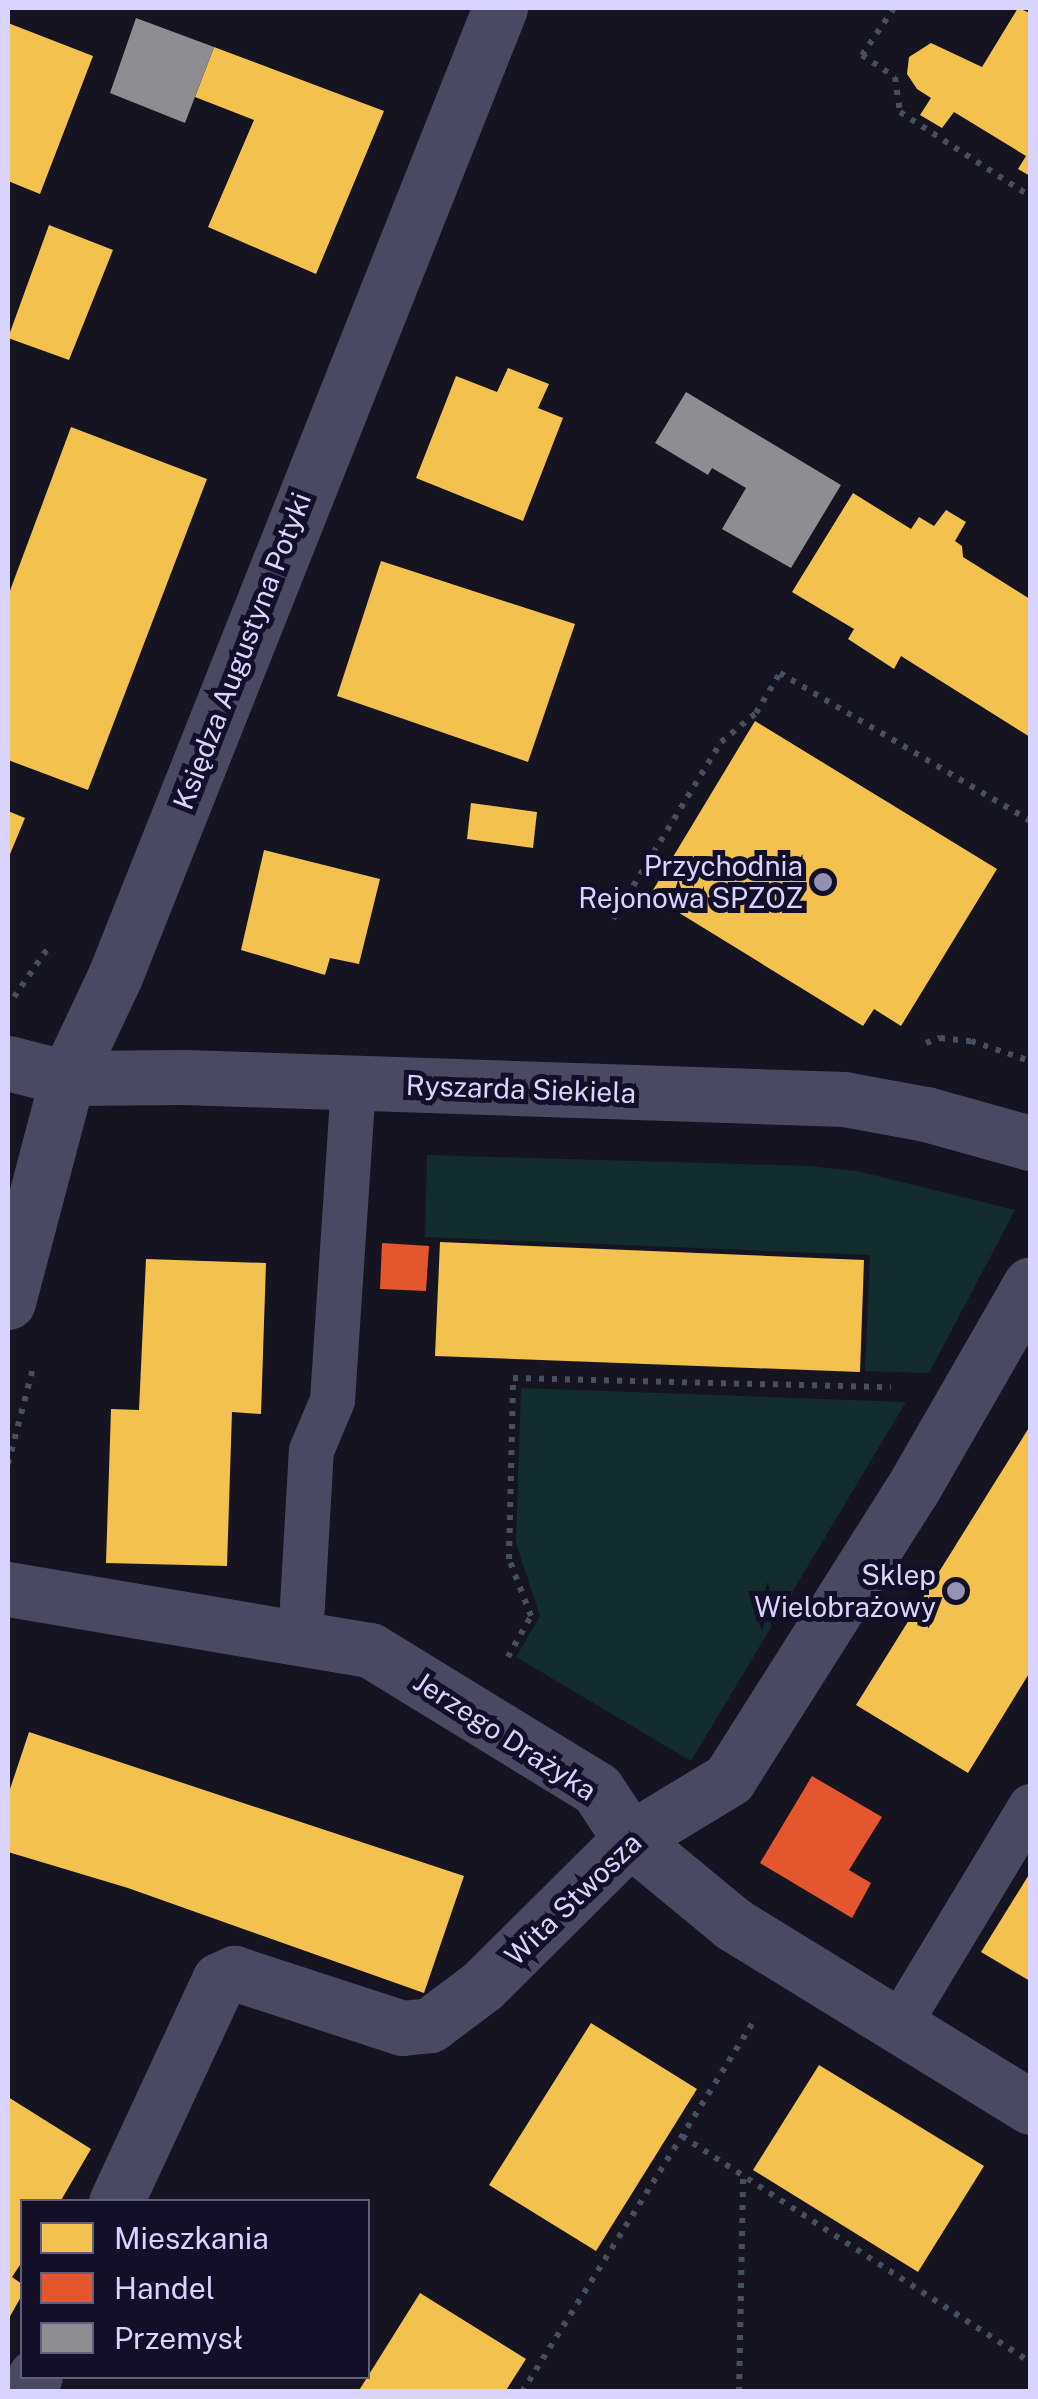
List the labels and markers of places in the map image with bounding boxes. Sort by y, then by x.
place label: Przychodnia Rejonowa SPZOZ [578,849,803,915]
marker: Przychodnia Rejonowa SPZOZ [812,871,834,893]
place label: Sklep Wielobrażowy [754,1558,936,1624]
marker: Sklep Wielobrażowy [945,1580,967,1602]

